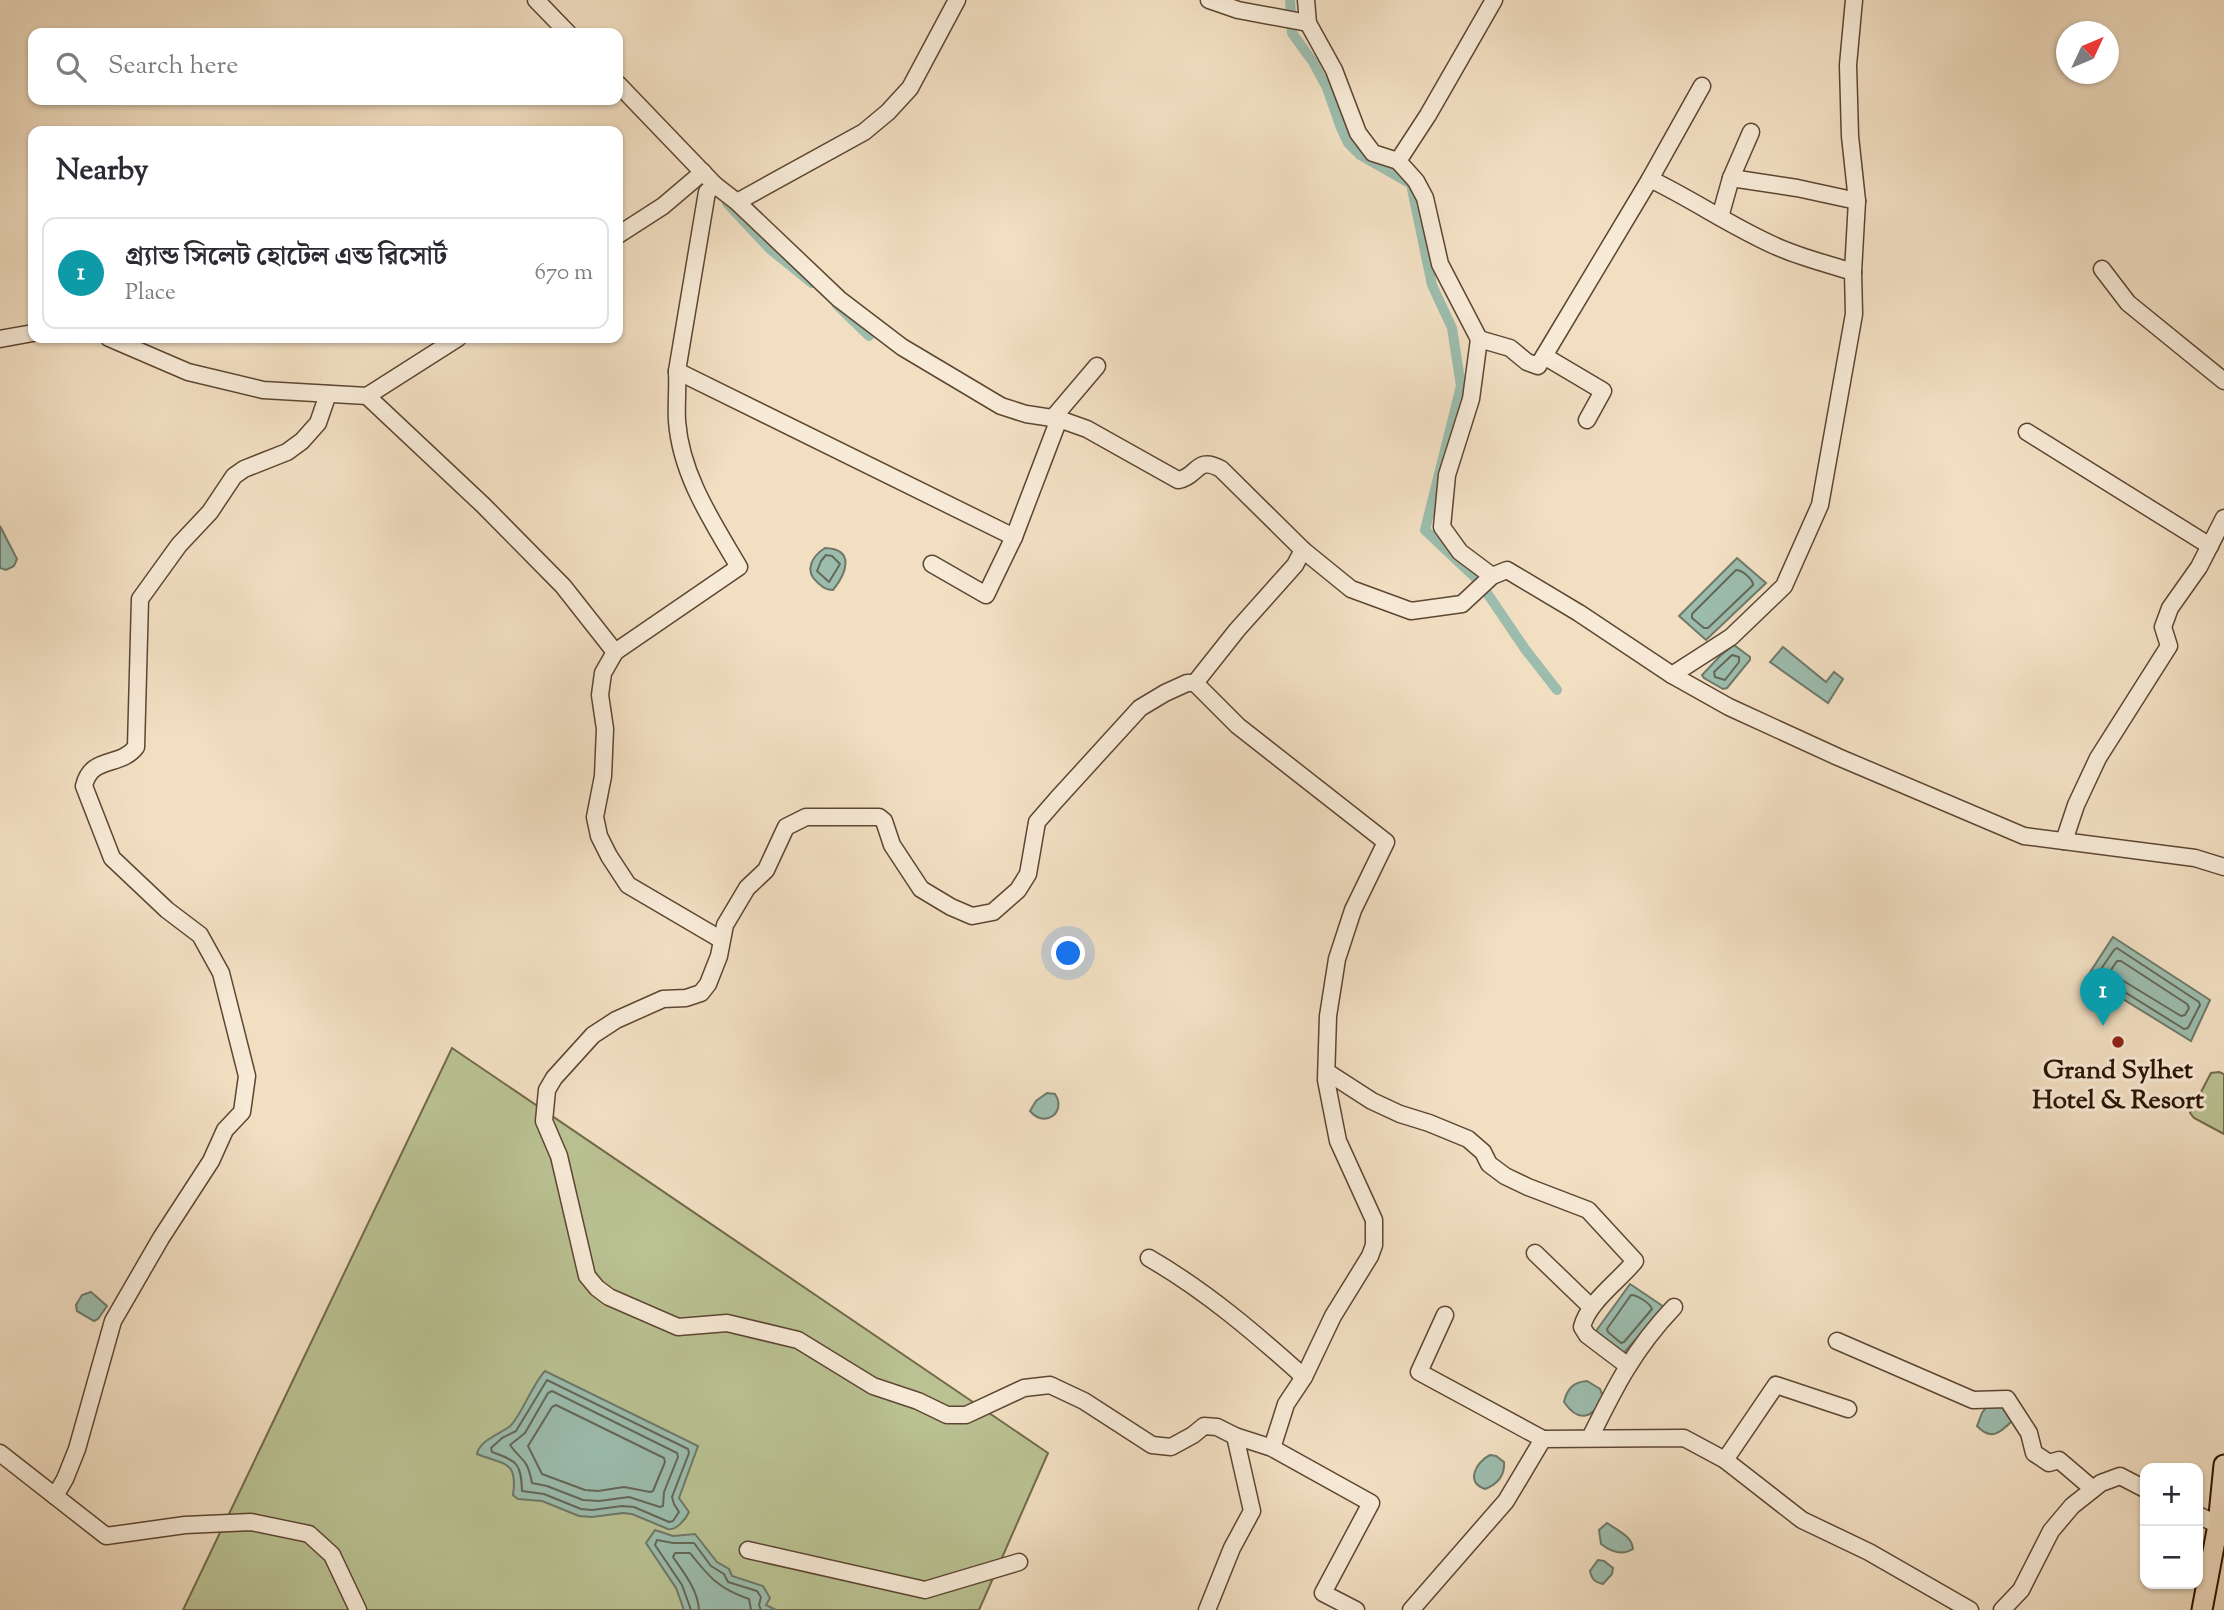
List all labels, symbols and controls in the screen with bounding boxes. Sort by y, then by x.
north arrow [2056,21,2119,84]
search box [28,28,623,105]
icon: search [52,48,90,86]
text: Search here [108,48,238,85]
text: Nearby [56,150,148,193]
text: গ্র‍্যান্ড সিলেট হোটেল এন্ড রিসোর্ট [125,239,447,276]
text: 1 [77,257,85,290]
text: 670 m [534,257,593,290]
text: Place [125,277,176,310]
your location [1051,936,1085,970]
pin: 1 [2080,968,2126,1026]
marker: Grand Sylhet Hotel & Resort [2110,1034,2126,1050]
place label: Grand Sylhet Hotel & Resort [2032,1053,2204,1120]
map controls [2140,1463,2203,1589]
button: + [2140,1463,2203,1526]
button: − [2140,1526,2203,1589]

